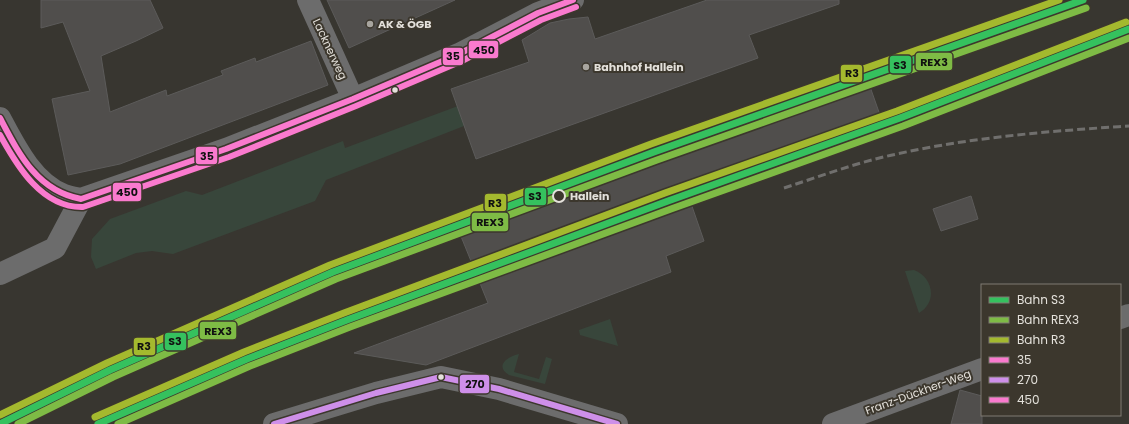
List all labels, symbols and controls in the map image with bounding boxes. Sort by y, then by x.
street label: Lacknerweg [309,16,351,82]
place label: AK & ÖGB [378,16,432,32]
marker: AK & ÖGB [365,19,375,29]
line badge: 450 [468,40,499,59]
text: 450 [473,42,495,58]
line badge: 35 [442,47,464,66]
text: 35 [446,48,460,64]
line badge: REX3 [915,52,953,71]
text: REX3 [920,54,948,70]
line badge: S3 [889,55,912,74]
text: S3 [893,57,907,73]
place label: Bahnhof Hallein [594,59,684,75]
marker: Bahnhof Hallein [581,62,591,72]
line badge: R3 [840,64,863,83]
text: R3 [845,65,859,81]
unlabelled marker [390,85,400,95]
line badge: 35 [195,146,218,165]
text: 35 [200,148,214,164]
line badge: 450 [112,182,142,202]
text: 450 [116,184,138,200]
line badge: S3 [524,187,547,206]
text: S3 [528,188,542,204]
place label: Hallein [570,188,609,204]
marker: Hallein [552,189,566,203]
line badge: R3 [484,193,507,212]
text: R3 [488,195,502,211]
line badge: REX3 [471,212,509,232]
text: REX3 [476,214,504,230]
legend [981,284,1121,416]
text: Bahn S3 [1017,291,1065,308]
text: Bahn REX3 [1017,311,1079,328]
line badge: REX3 [199,321,237,340]
text: REX3 [204,323,232,339]
text: Bahn R3 [1017,331,1065,348]
line badge: S3 [164,332,187,351]
text: S3 [168,333,182,349]
line badge: R3 [133,337,156,356]
text: R3 [137,338,151,354]
text: 35 [1017,351,1032,368]
street label: Franz-Dückher-Weg [863,365,973,419]
text: 270 [1017,371,1038,388]
unlabelled marker [436,372,446,382]
line badge: 270 [459,374,490,394]
text: 270 [465,376,485,392]
text: 450 [1017,391,1040,408]

